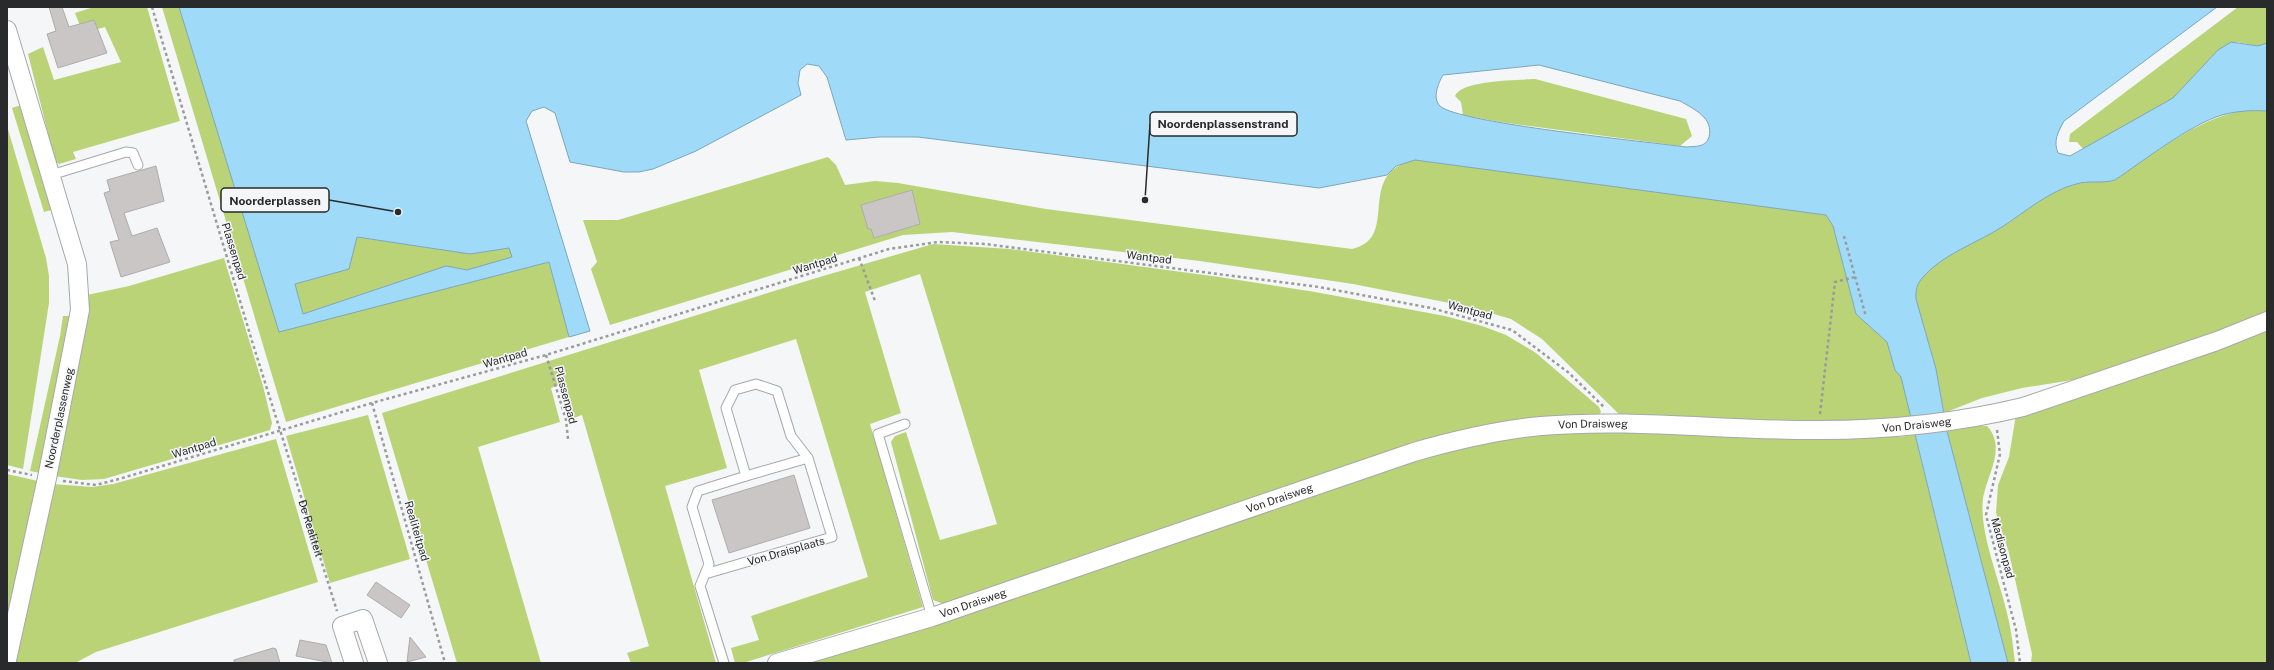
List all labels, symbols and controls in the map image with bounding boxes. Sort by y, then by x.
callout: Noordenplassenstrand [1150,112,1297,136]
text: Noordenplassenstrand [1157,117,1289,131]
callout: Noorderplassen [221,188,329,212]
text: Noorderplassen [229,194,321,208]
street label: Plassenpad [220,221,248,281]
street label: Wantpad [1126,248,1172,266]
street label: Wantpad [791,252,839,276]
street label: Wantpad [1446,298,1494,322]
street label: Wantpad [481,346,529,370]
street label: Plassenpad [553,365,579,425]
street label: Noorderplassenweg [42,366,76,470]
street label: Von Draisweg [1881,415,1952,434]
street label: Von Draisweg [1558,417,1628,431]
street label: Wantpad [170,436,218,460]
street label: Von Draisweg [1245,481,1315,515]
street label: De Realiteit [296,498,326,558]
street label: Realiteitpad [403,500,431,562]
street label: Madisonpad [1989,516,2017,580]
street label: Von Draisplaats [746,534,826,568]
street label: Von Draisweg [938,586,1008,620]

